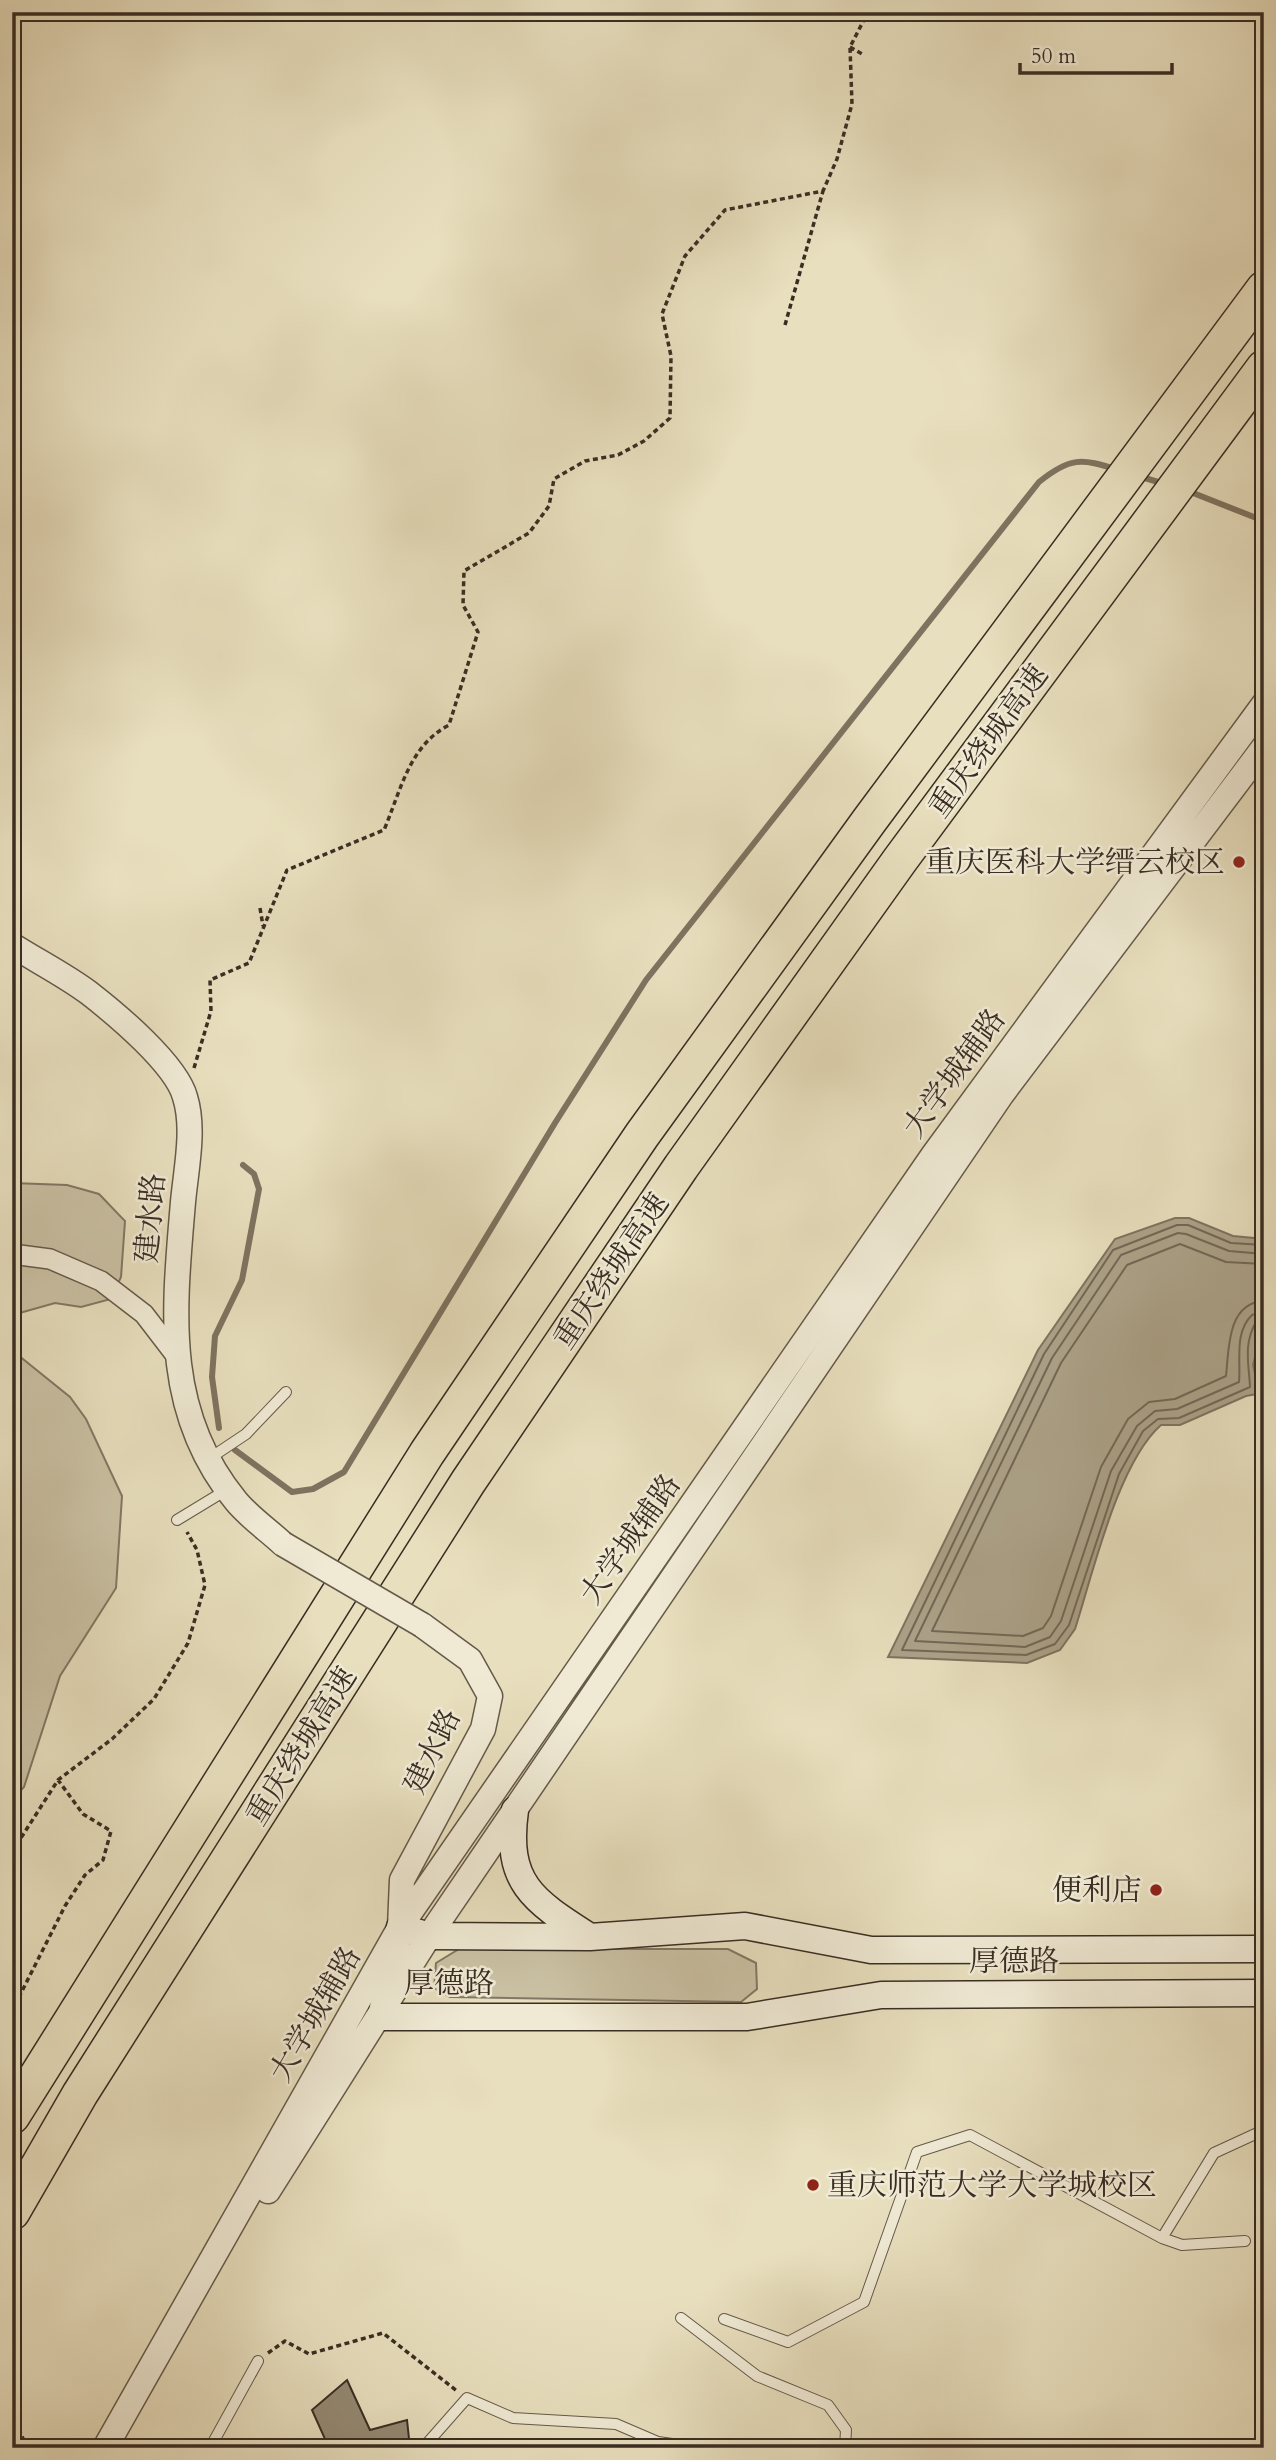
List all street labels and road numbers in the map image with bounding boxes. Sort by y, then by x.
street label: 重庆绕城高速 [919,656,1058,826]
street label: 大学城辅路 [894,1001,1015,1146]
street label: 建水路 [126,1171,175,1265]
street label: 重庆绕城高速 [544,1185,679,1357]
street label: 大学城辅路 [571,1466,690,1612]
street label: 重庆绕城高速 [236,1659,367,1833]
street label: 建水路 [394,1702,471,1801]
street label: 大学城辅路 [260,1939,371,2089]
street label: 厚德路 [969,1941,1059,1982]
street label: 厚德路 [404,1963,494,2004]

